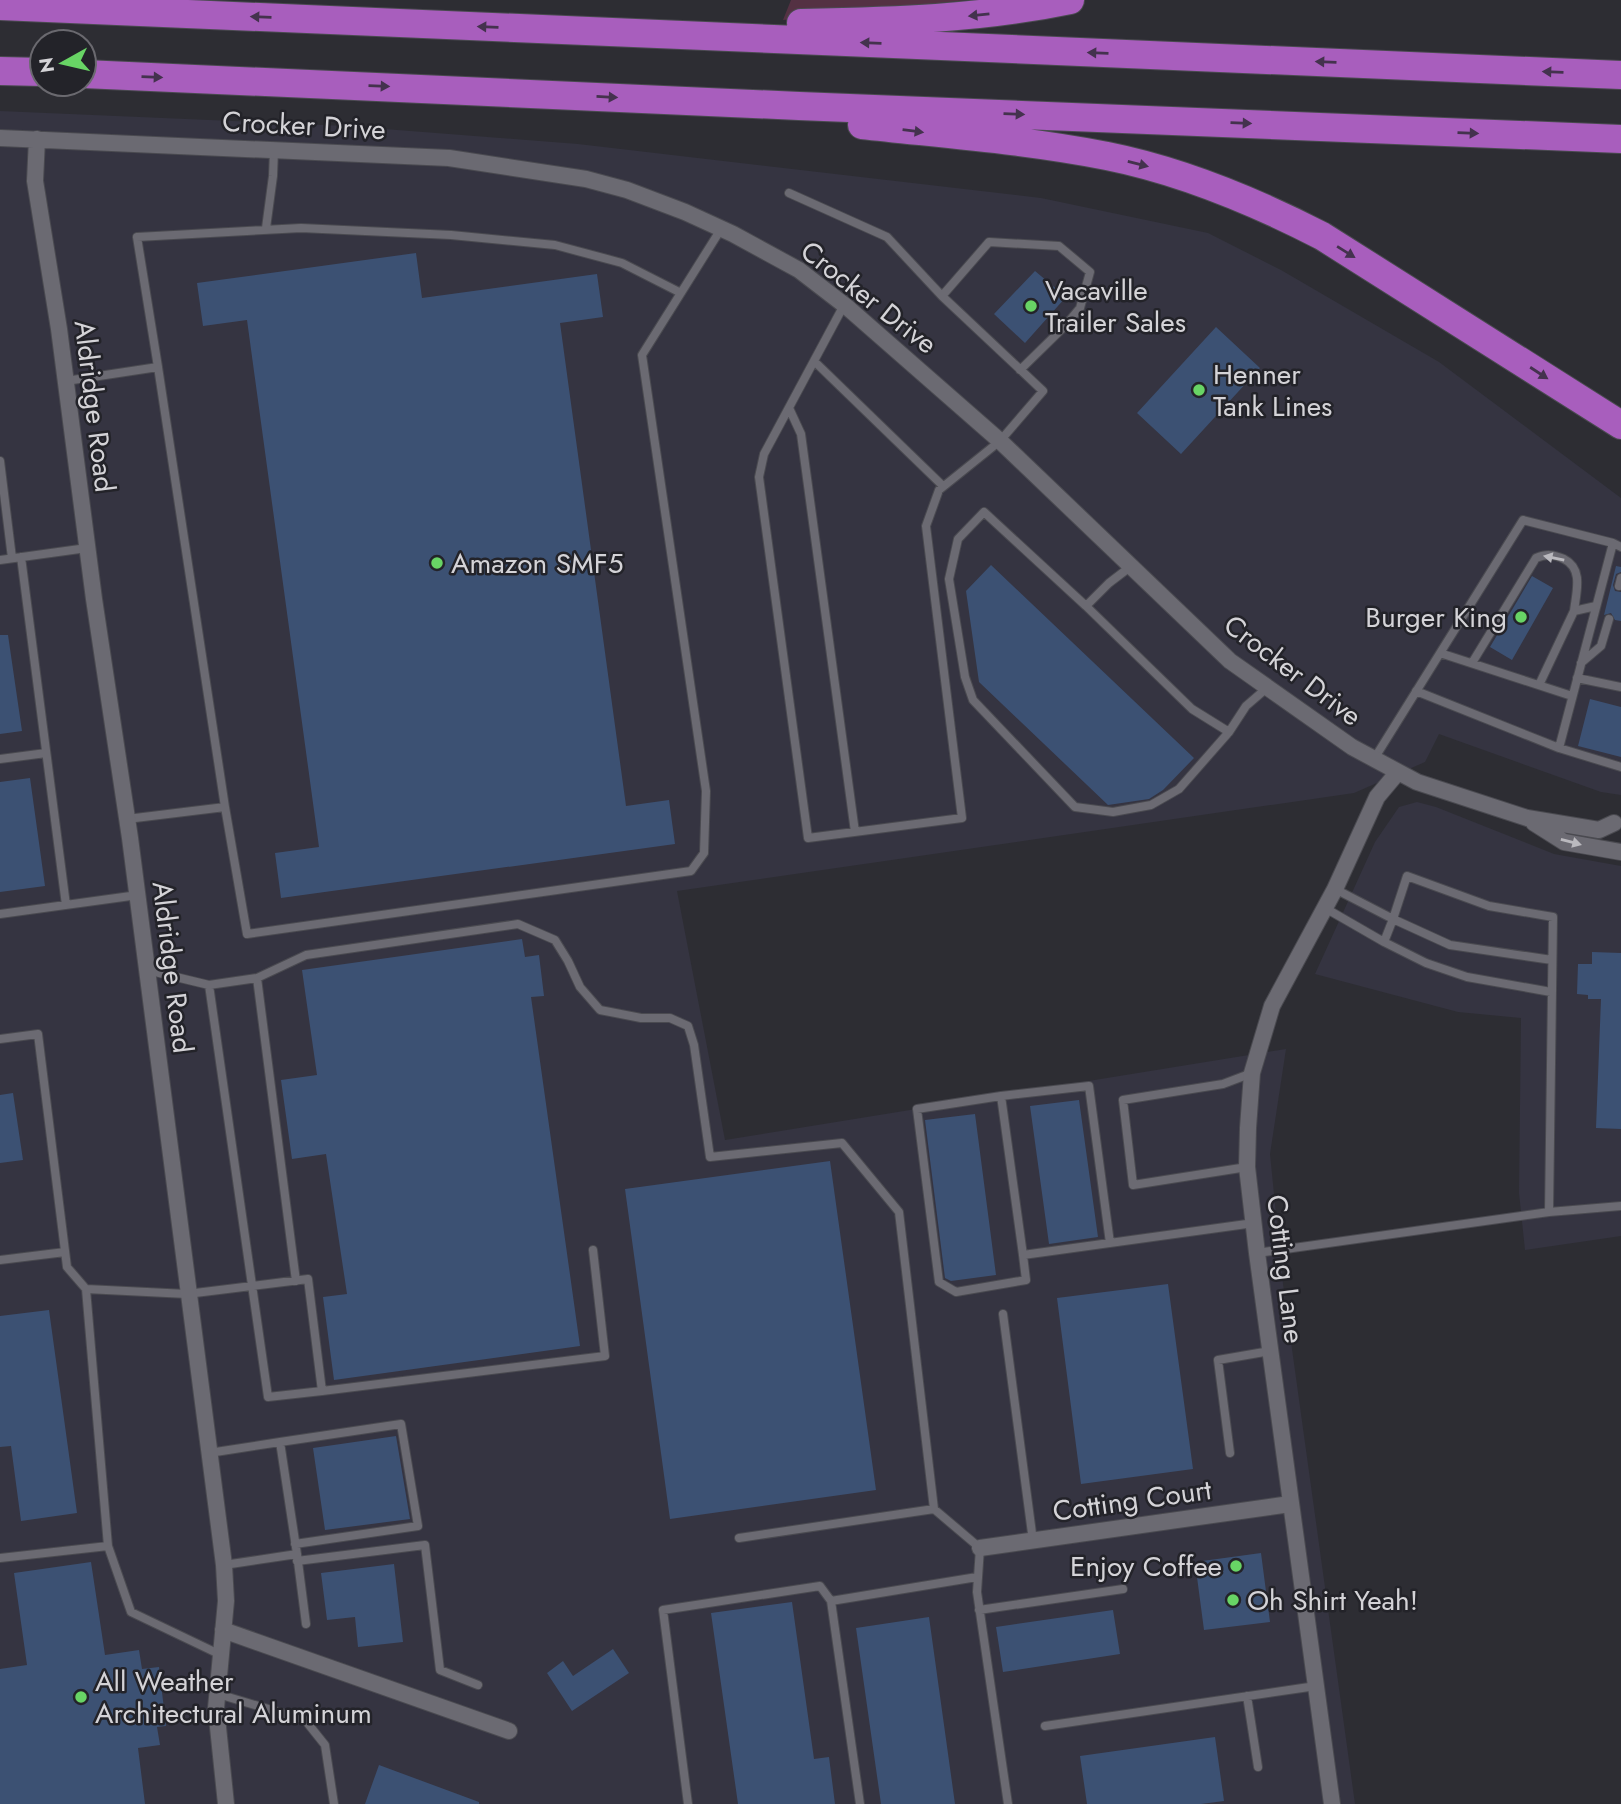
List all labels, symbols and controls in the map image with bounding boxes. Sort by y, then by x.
one-way arrow [967,10,989,21]
one-way arrow [250,11,272,22]
one-way arrow [477,21,499,32]
north arrow [28,28,98,98]
one-way arrow [860,38,882,49]
one-way arrow [1087,47,1109,58]
text: N [32,56,61,75]
one-way arrow [1314,57,1336,68]
one-way arrow [1542,66,1564,77]
one-way arrow [141,71,163,82]
one-way arrow [369,81,391,92]
one-way arrow [596,91,618,102]
street label: Crocker Drive [221,101,387,150]
one-way arrow [1003,108,1025,119]
one-way arrow [1230,118,1252,129]
one-way arrow [902,126,924,137]
one-way arrow [1458,127,1480,138]
one-way arrow [1127,159,1149,170]
street label: Crocker Drive [792,231,946,364]
one-way arrow [1337,245,1356,258]
place label: Vacaville Trailer Sales [1045,270,1186,343]
marker: Vacaville Trailer Sales [1023,298,1039,314]
street label: Aldridge Road [64,318,125,494]
place label: Henner Tank Lines [1213,354,1332,427]
one-way arrow [1529,366,1549,379]
marker: Henner Tank Lines [1191,382,1207,398]
place label: Amazon SMF5 [451,543,623,584]
one-way arrow [1543,553,1565,564]
marker: Amazon SMF5 [429,555,445,571]
place label: Burger King [1365,597,1507,638]
street label: Crocker Drive [1215,605,1370,736]
marker: Burger King [1513,609,1529,625]
one-way arrow [1560,837,1582,848]
street label: Aldridge Road [142,879,203,1055]
street label: Cotting Lane [1256,1192,1315,1346]
street label: Cotting Court [1050,1469,1214,1532]
place label: Enjoy Coffee [1070,1546,1222,1587]
marker: Enjoy Coffee [1228,1558,1244,1574]
place label: Oh Shirt Yeah! [1247,1580,1418,1621]
marker: Oh Shirt Yeah! [1225,1592,1241,1608]
place label: All Weather Architectural Aluminum [95,1661,372,1734]
marker: All Weather Architectural Aluminum [73,1689,89,1705]

